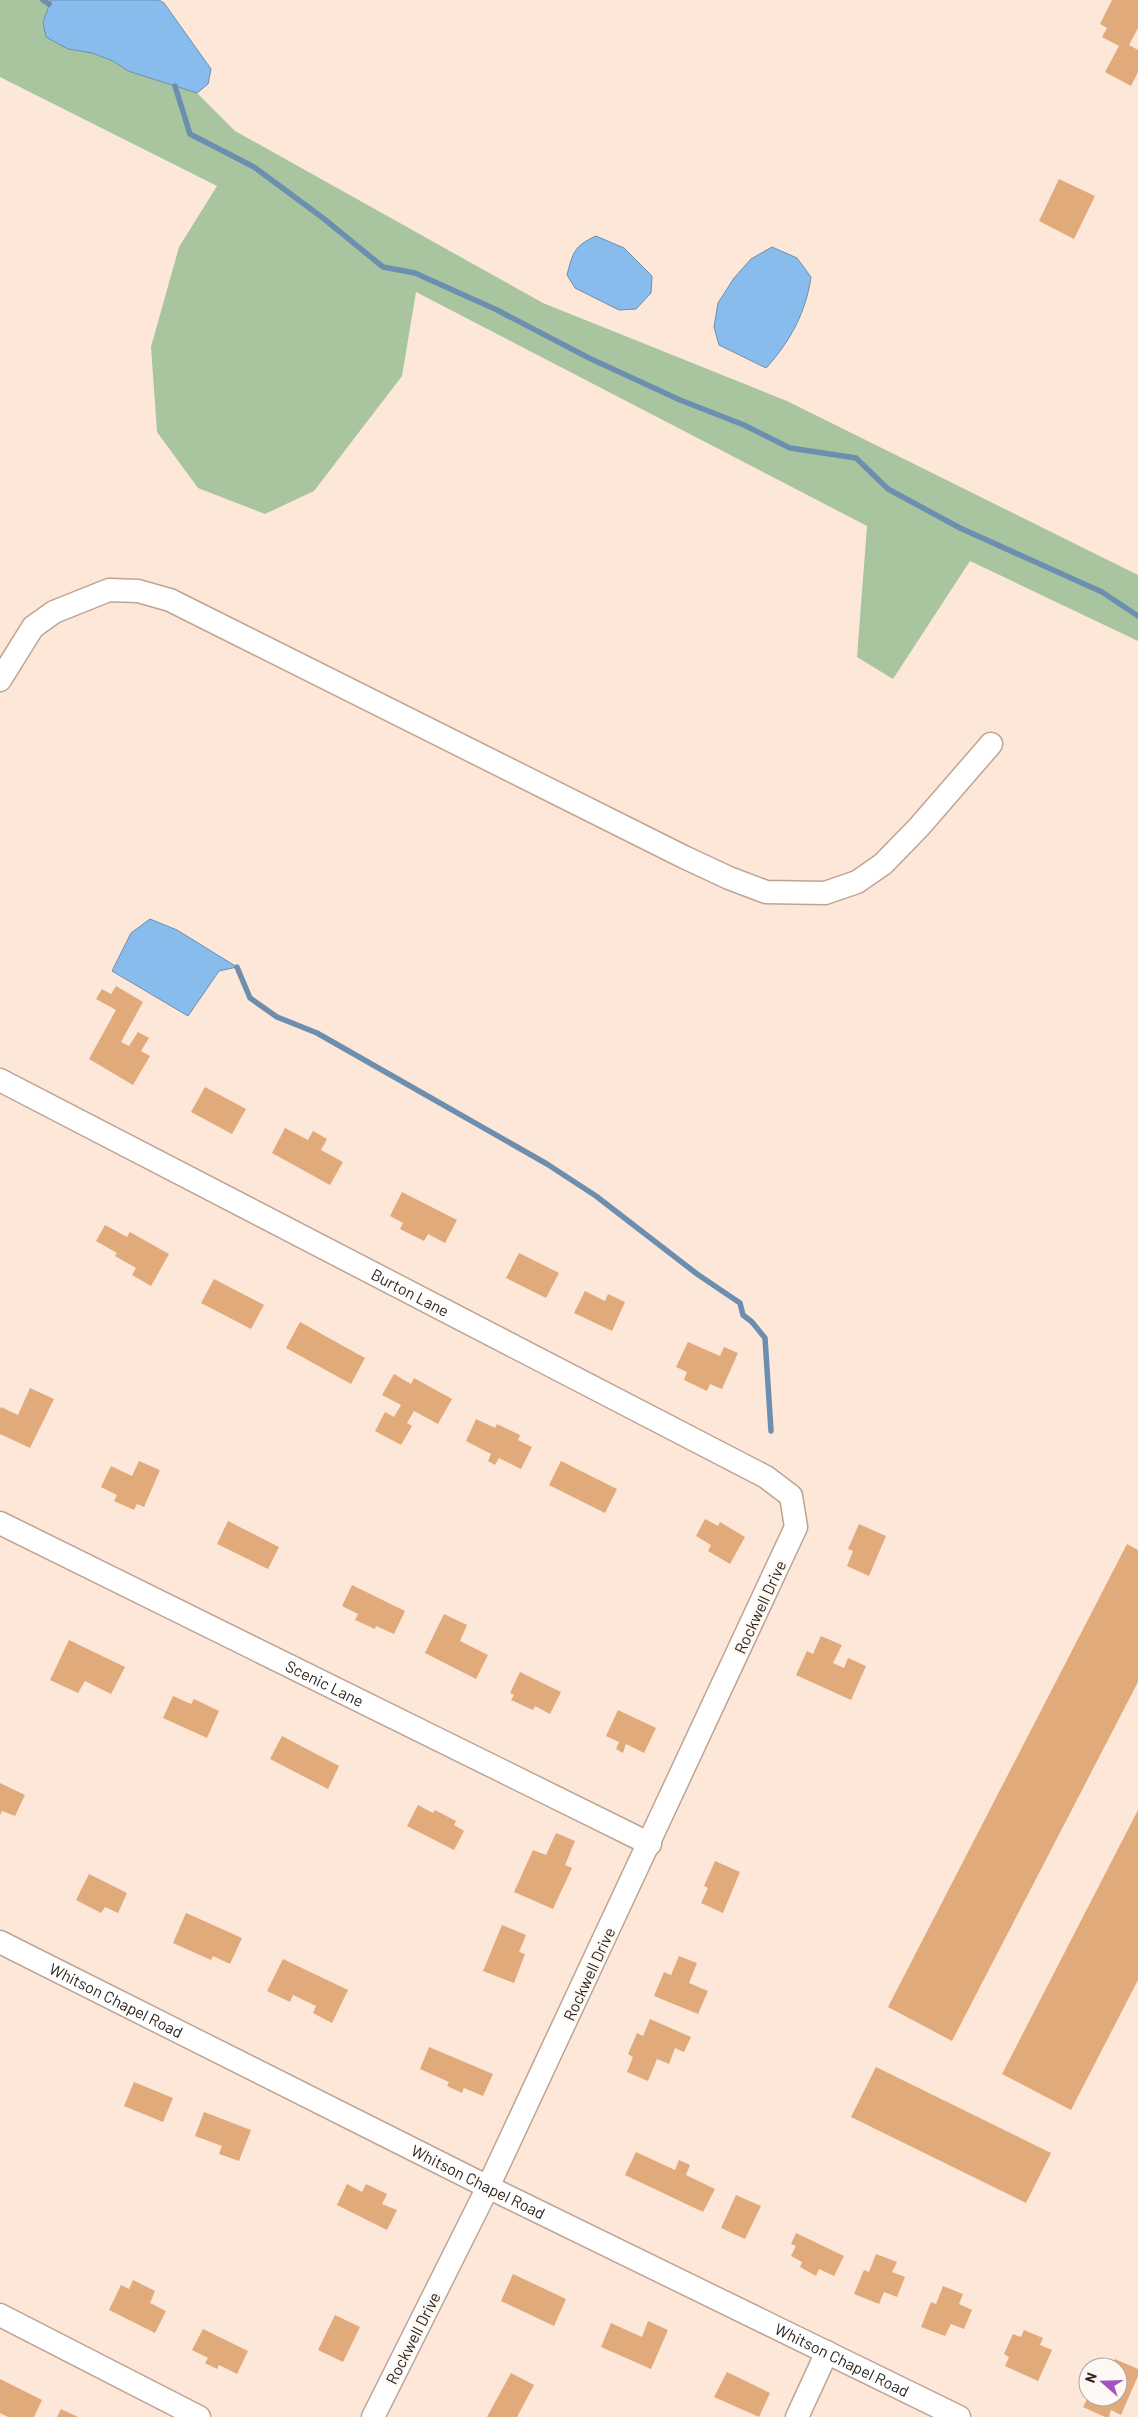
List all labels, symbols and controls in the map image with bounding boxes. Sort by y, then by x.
street label: Burton Lane [368,1264,452,1320]
street label: Rockwell Drive [730,1557,789,1656]
street label: Scenic Lane [283,1656,367,1710]
street label: Rockwell Drive [559,1924,618,2023]
street label: Whitson Chapel Road [46,1958,186,2041]
street label: Whitson Chapel Road [408,2140,548,2222]
street label: Rockwell Drive [381,2289,444,2387]
street label: Whitson Chapel Road [772,2319,912,2400]
north arrow [1078,2357,1128,2407]
text: N [1081,2370,1100,2385]

